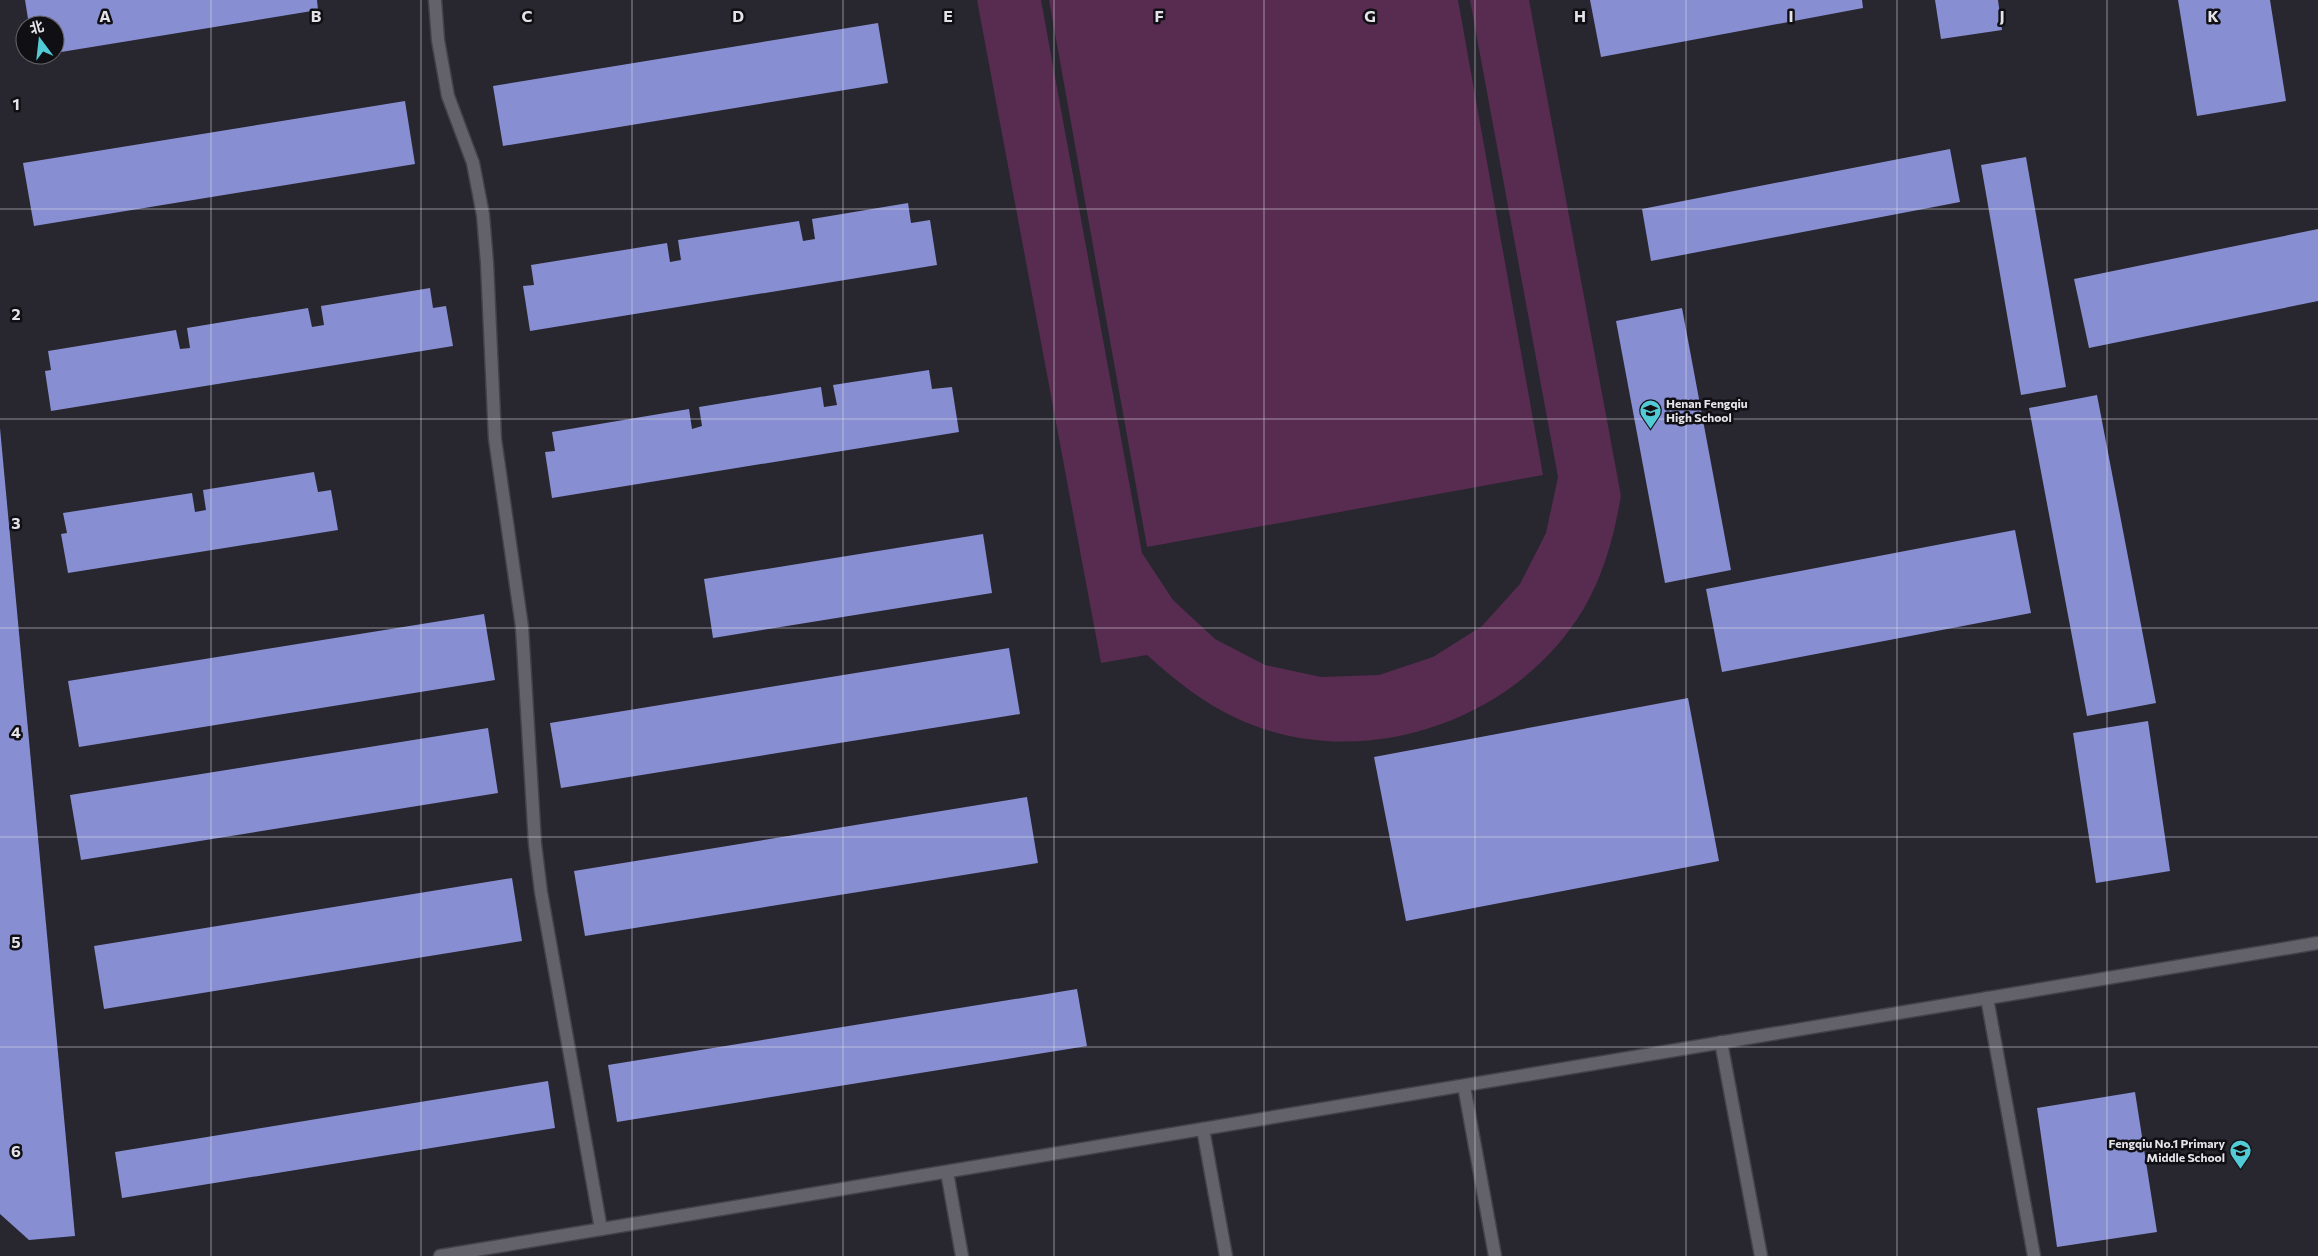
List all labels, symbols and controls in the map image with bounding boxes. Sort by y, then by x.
text: A [99,6,111,25]
text: B [311,6,322,25]
text: C [522,6,533,25]
text: D [732,6,744,25]
text: E [943,6,953,25]
text: F [1154,6,1164,25]
text: G [1364,6,1376,25]
text: H [1574,6,1586,25]
text: I [1788,6,1794,25]
text: J [1999,6,2005,25]
text: K [2207,6,2219,25]
north arrow [15,15,65,65]
text: 北 [28,17,45,37]
text: 1 [12,94,20,113]
text: 2 [11,304,21,323]
place label: Henan Fengqiu High School [1666,396,1748,424]
school or university icon: Henan Fengqiu High School [1638,398,1662,429]
text: 3 [11,513,21,532]
text: 4 [11,722,21,741]
text: 5 [11,932,21,951]
place label: Fengqiu No.1 Primary Middle School [2108,1136,2225,1164]
school or university icon: Fengqiu No.1 Primary Middle School [2229,1138,2253,1169]
text: 6 [11,1141,21,1160]

